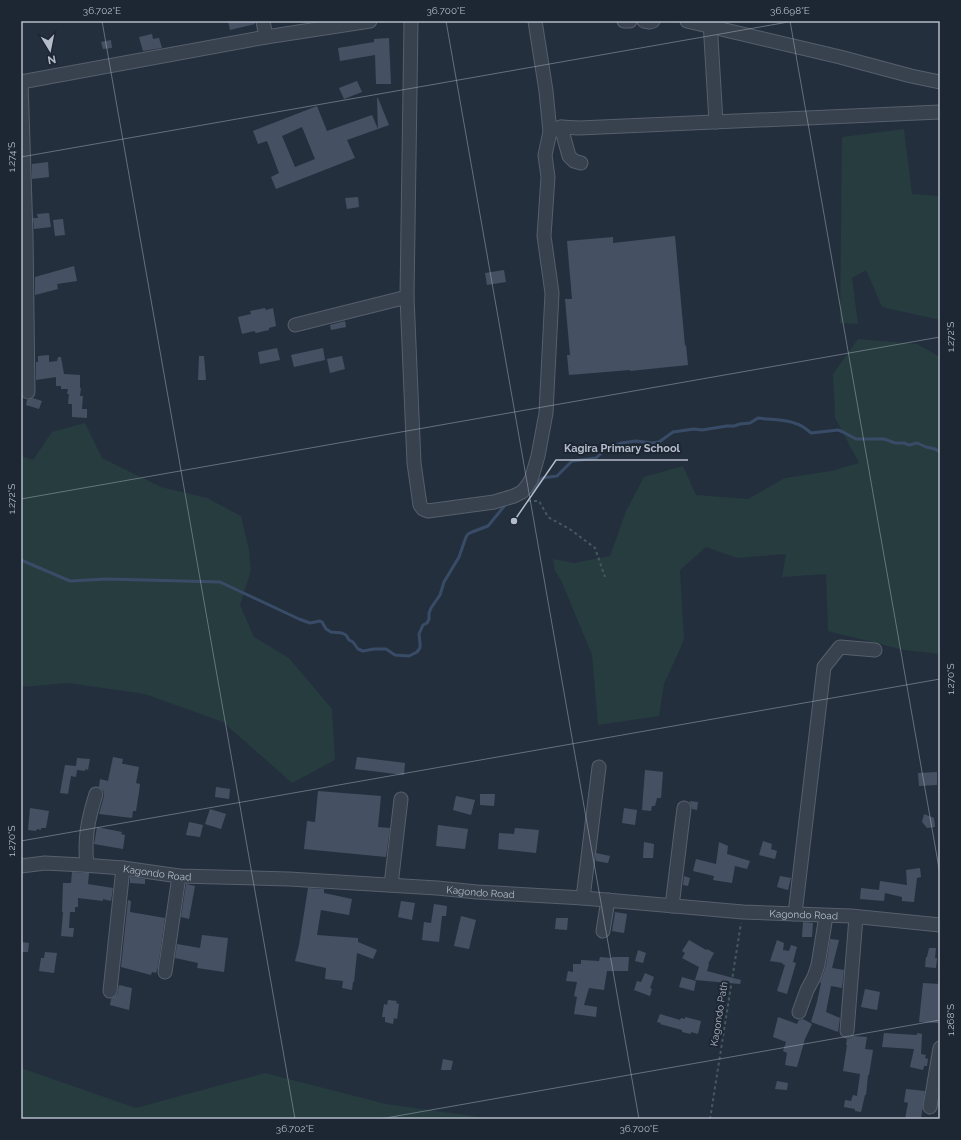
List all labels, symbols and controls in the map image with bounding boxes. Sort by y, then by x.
text: 36.702°E [83,5,121,16]
text: 36.700°E [426,5,466,16]
text: 36.698°E [770,5,810,16]
north arrow [30,30,70,70]
text: N [46,52,57,66]
text: 1.274°S [6,142,17,172]
text: 1.272°S [945,322,956,352]
callout: Kagira Primary School [556,437,688,460]
text: Kagira Primary School [564,442,681,455]
text: 1.272°S [6,484,17,514]
text: 1.270°S [945,663,956,695]
text: 1.270°S [6,825,17,857]
street label: Kagondo Road [123,863,192,882]
street label: Kagondo Road [446,883,515,900]
street label: Kagondo Road [769,907,838,921]
street label: Kagondo Path [708,981,730,1047]
text: 1.268°S [945,1004,956,1036]
text: 36.702°E [276,1123,314,1134]
text: 36.700°E [619,1123,659,1134]

